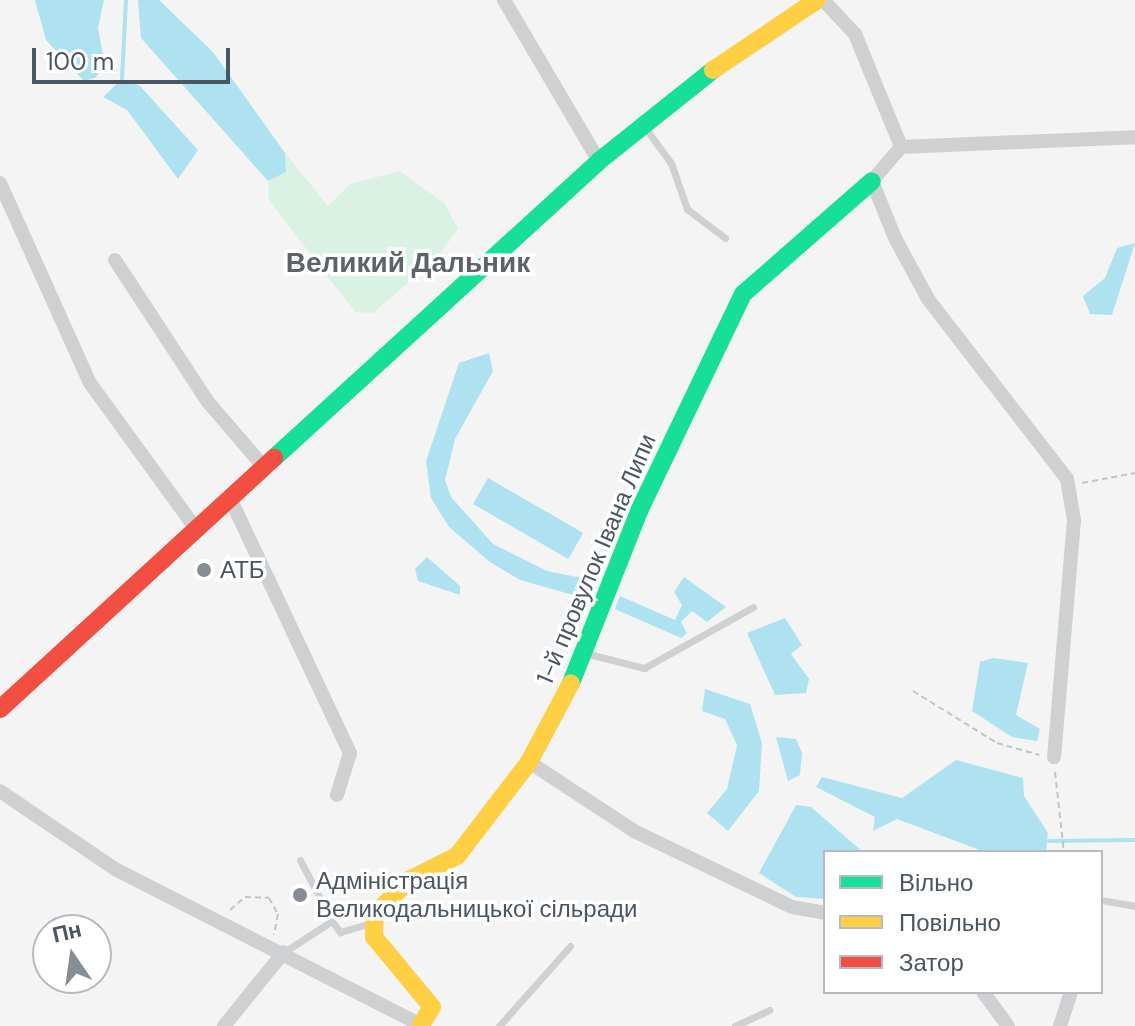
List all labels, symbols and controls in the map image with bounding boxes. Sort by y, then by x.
scale bar [36,32,234,82]
text: 100 m [46,46,114,77]
district label: Великий Дальник [286,246,530,280]
street label: 1-й провулок Івана Липи [530,429,662,689]
place label: АТБ [220,556,265,584]
marker: АТБ [195,561,213,579]
legend [823,850,1103,994]
place label: Адміністрація Великодальницької сільради [316,867,637,923]
text: Вільно [899,867,973,898]
marker: Адміністрація Великодальницької сільради [291,886,309,904]
text: Повільно [899,907,1001,938]
north arrow [32,914,112,994]
text: Пн [49,915,84,949]
text: Затор [899,947,964,978]

